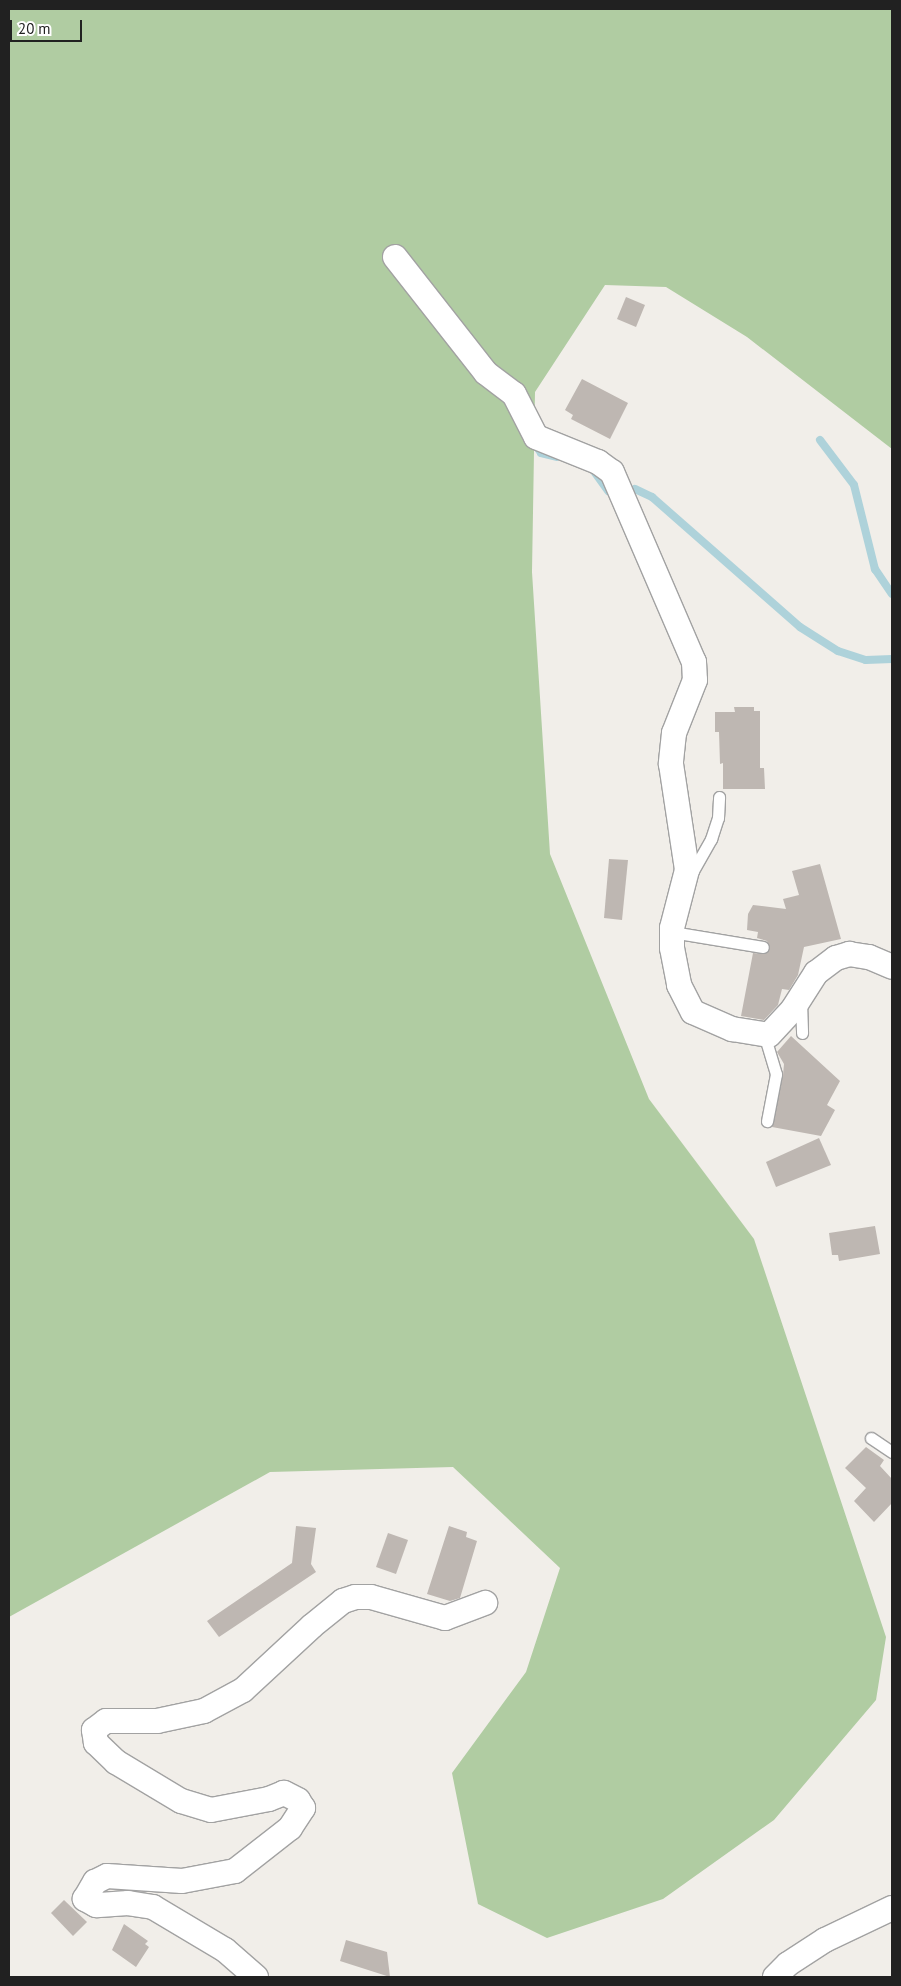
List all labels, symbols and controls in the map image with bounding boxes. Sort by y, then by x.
scale bar [12,10,85,42]
text: 20 m [18,19,51,38]

